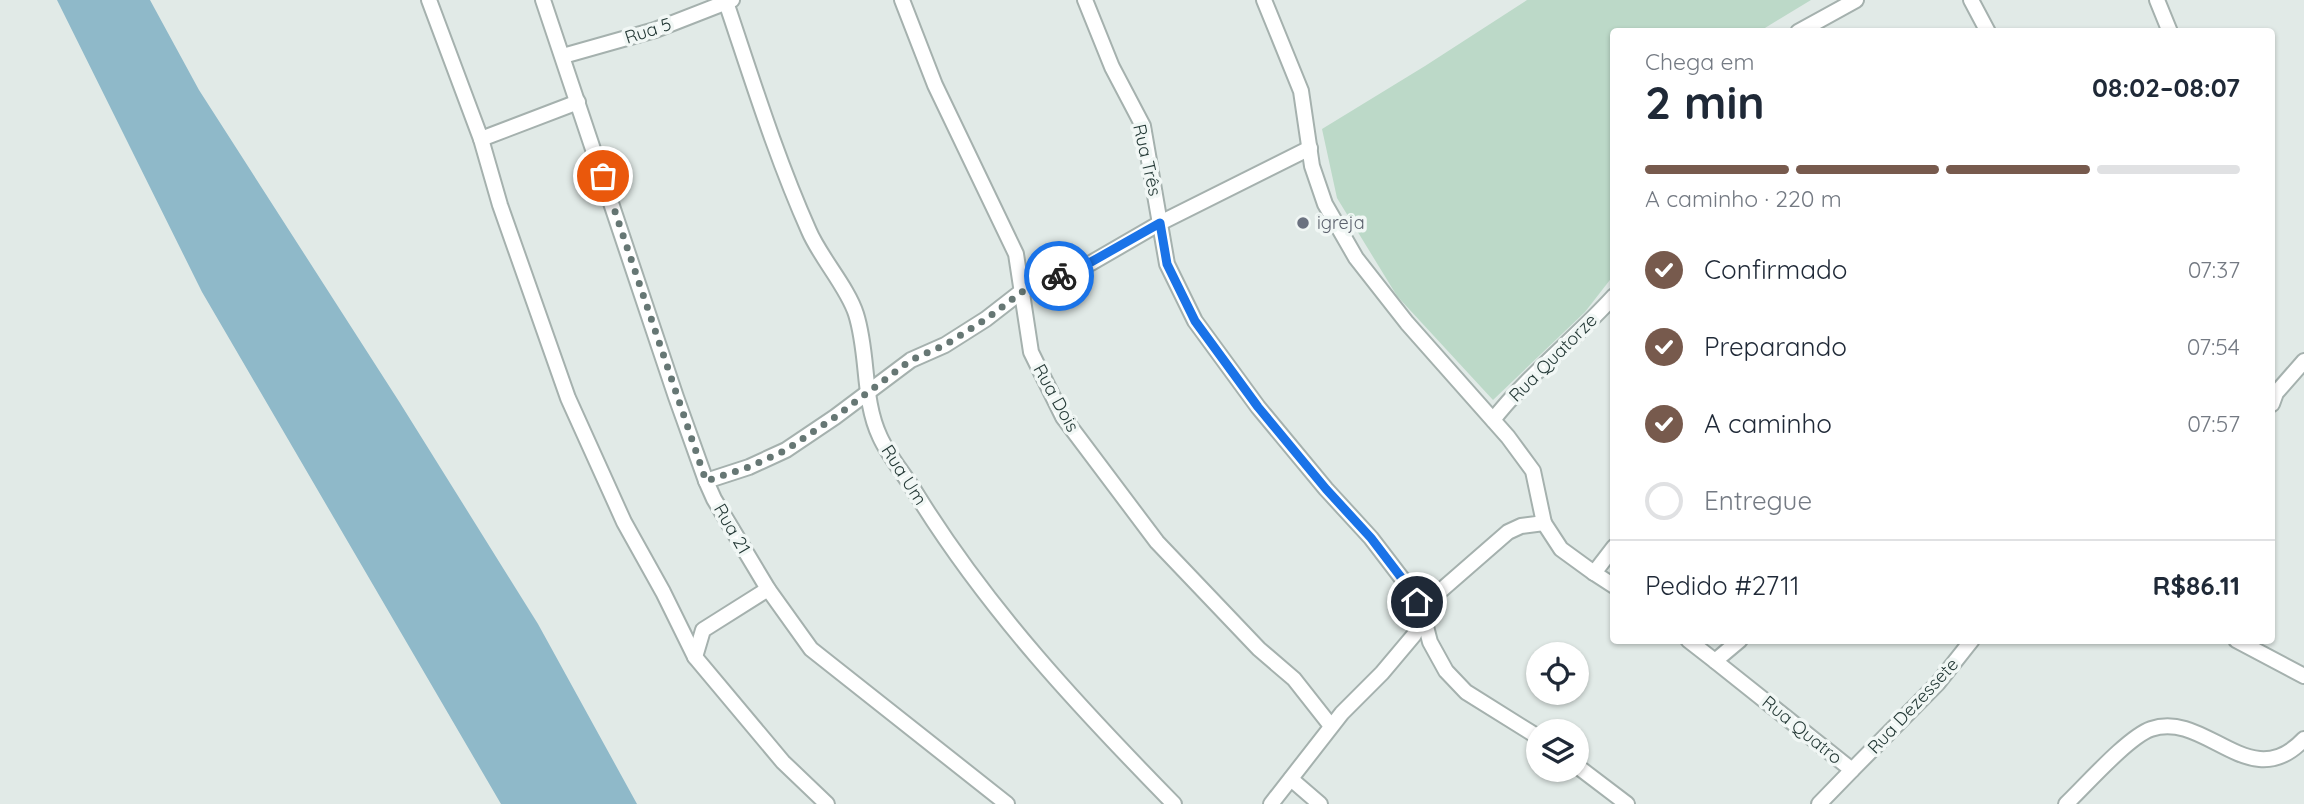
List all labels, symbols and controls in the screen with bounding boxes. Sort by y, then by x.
street label: Rua 5 [622,12,674,49]
text: Chega em [1645,47,1754,76]
text: 08:02–08:07 [2092,71,2240,104]
text: 2 min [1645,73,1765,131]
street label: Rua Três [1128,122,1167,198]
pin [573,146,633,206]
icon: bag [584,157,622,195]
text: A caminho · 220 m [1645,184,1842,213]
place label: igreja [1317,211,1365,234]
marker: igreja [1295,215,1311,231]
courier [1024,241,1094,311]
icon: check [1645,251,1683,289]
text: Confirmado [1704,253,1848,286]
text: 07:37 [2188,255,2240,284]
icon: bike [1040,257,1078,295]
street label: Rua Quatorze [1504,309,1602,407]
icon: check [1645,328,1683,366]
text: Preparando [1704,330,1847,363]
text: 07:54 [2187,332,2240,361]
street label: Rua Dois [1028,360,1084,436]
icon: check [1645,405,1683,443]
text: A caminho [1704,407,1832,440]
text: 07:57 [2187,409,2240,438]
street label: Rua Um [876,440,932,509]
text: Entregue [1704,484,1812,517]
street label: Rua 21 [709,499,756,558]
text: Pedido #2711 [1645,569,1800,602]
text: R$86.11 [2153,569,2240,602]
pin [1387,572,1447,632]
icon: home [1398,583,1436,621]
map controls [1526,642,1589,782]
button: locate [1526,642,1589,705]
street label: Rua Dezessete [1862,653,1963,759]
street label: Rua Quatro [1758,690,1847,769]
button: layers [1526,719,1589,782]

